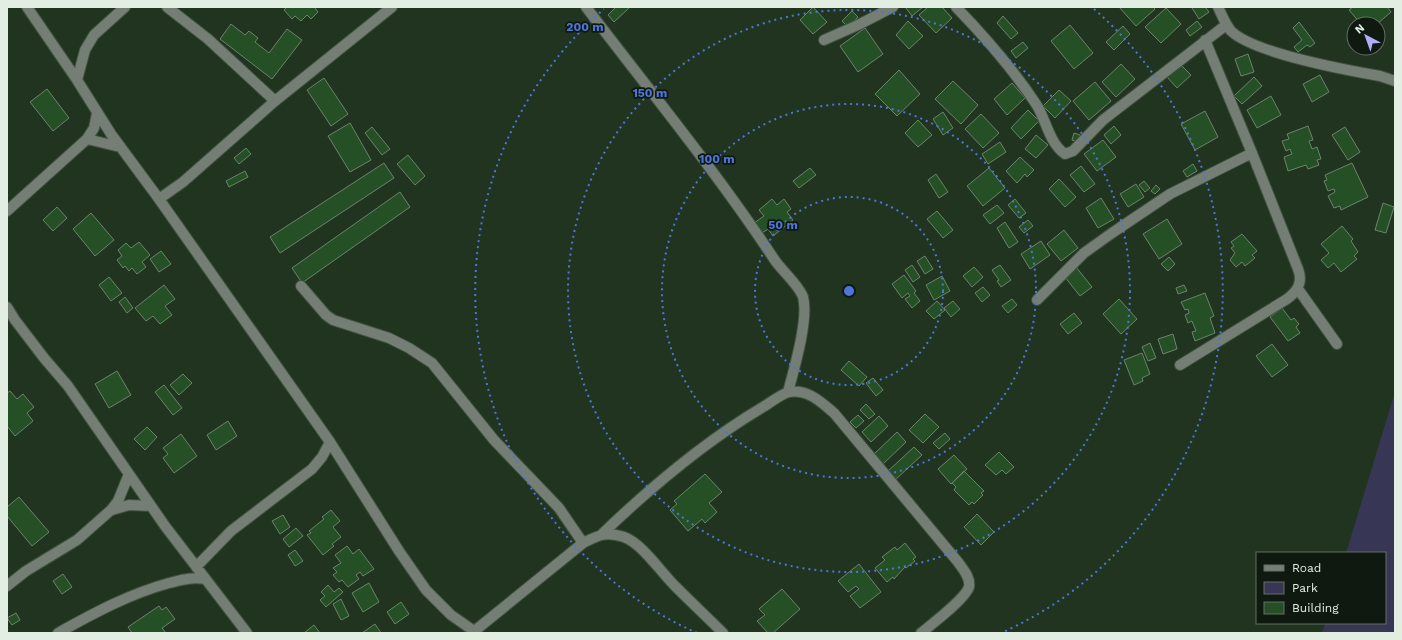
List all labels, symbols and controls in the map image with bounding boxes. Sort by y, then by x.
north arrow [1346,16,1386,56]
text: 200 m [566,20,604,34]
text: N [1352,21,1367,36]
text: 150 m [633,86,667,100]
text: 100 m [699,152,735,166]
text: 50 m [768,218,798,232]
centre of rings [842,284,856,298]
legend [1256,552,1386,624]
text: Road [1292,561,1321,575]
text: Park [1292,581,1318,595]
text: Building [1292,601,1339,615]

